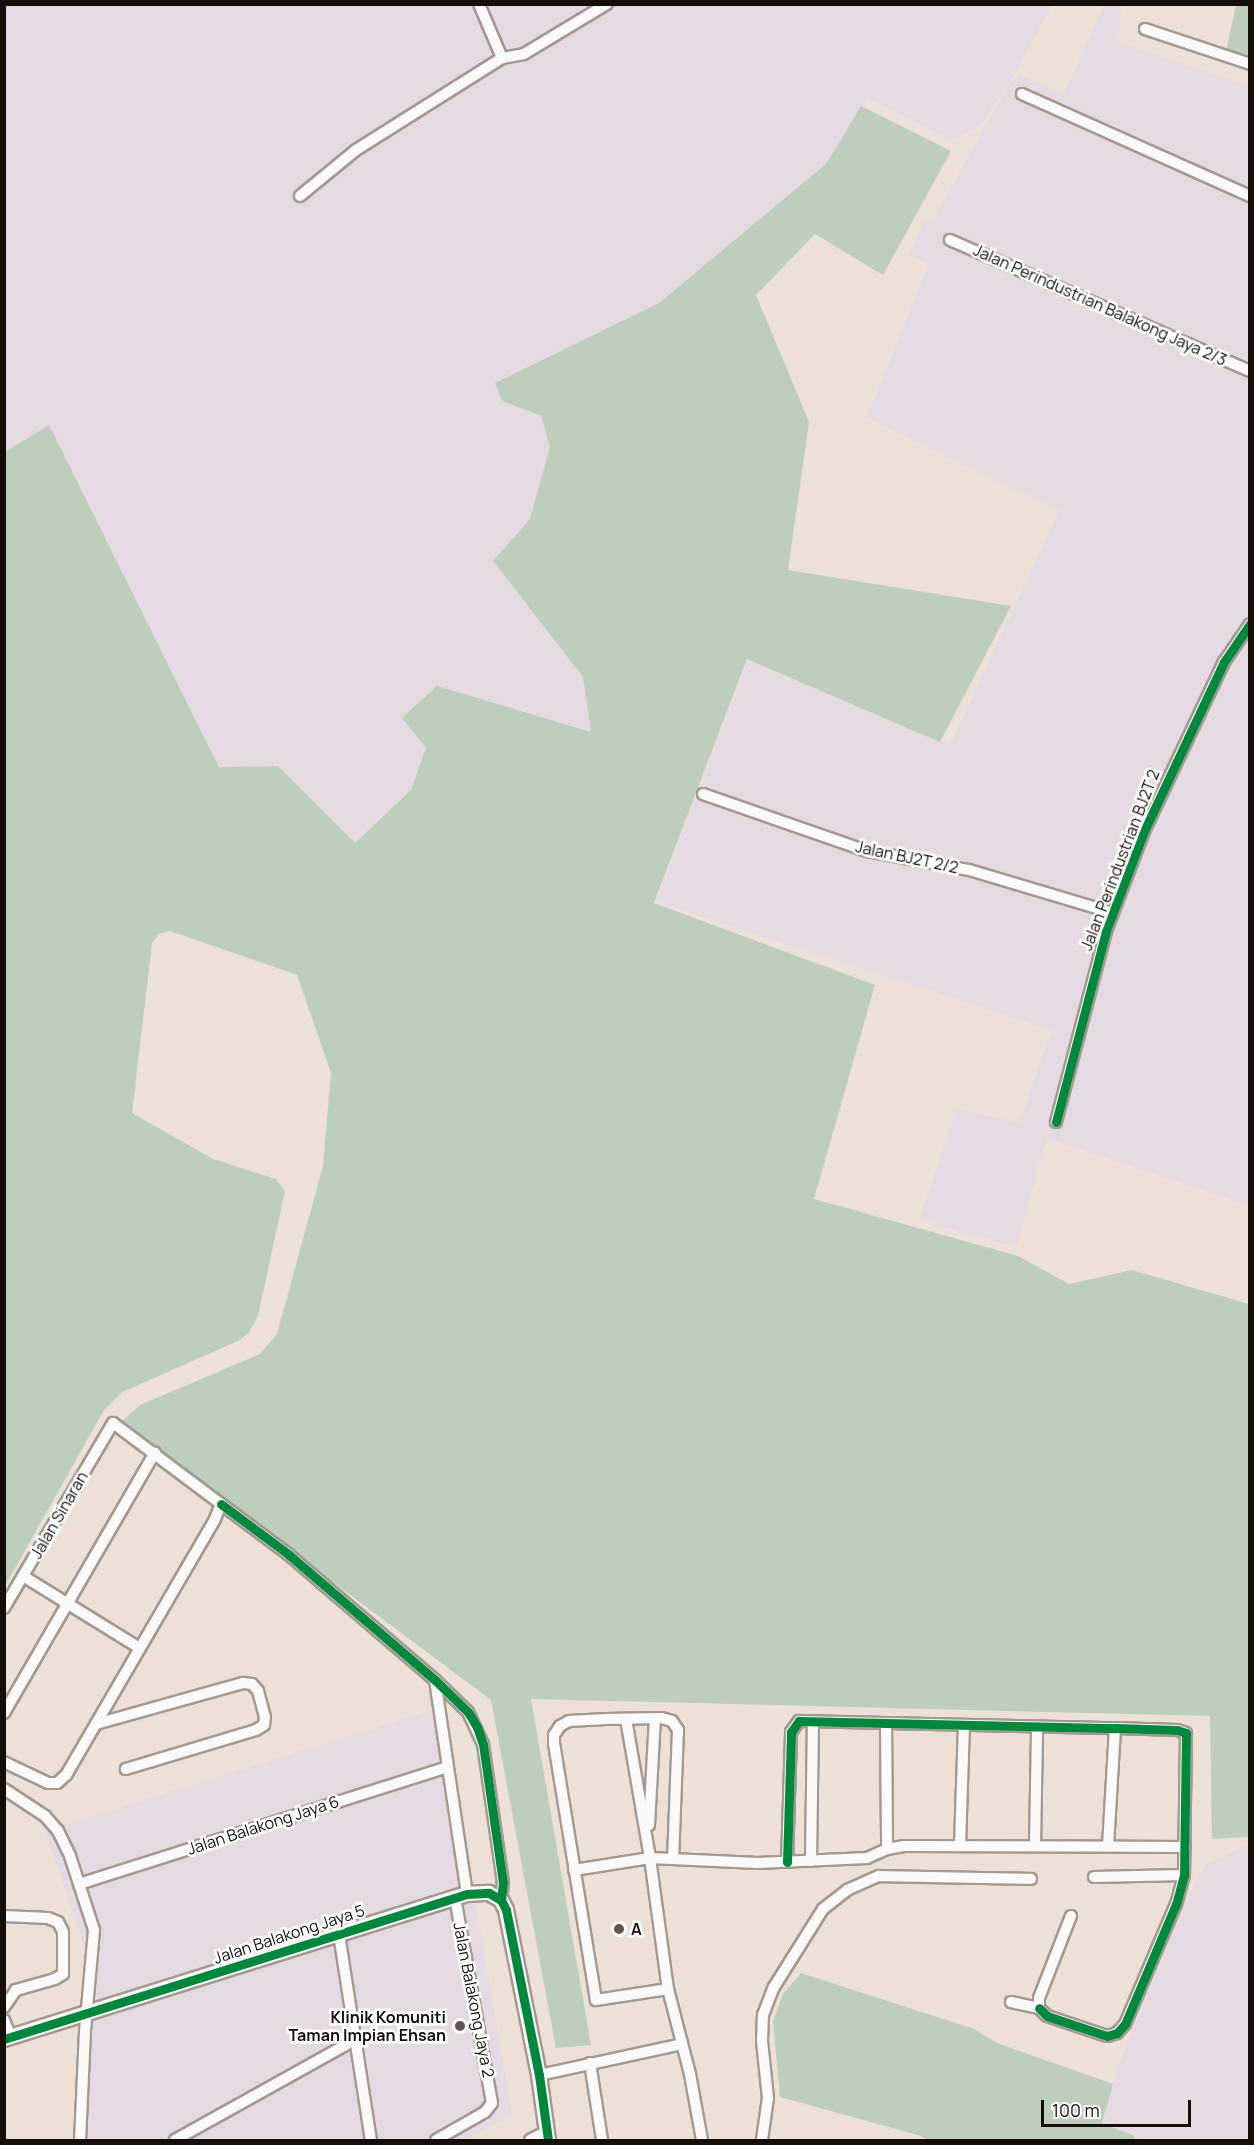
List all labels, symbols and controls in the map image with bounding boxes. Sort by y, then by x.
street label: Jalan Perindustrian Balakong Jaya 2/3 [970,240,1230,370]
street label: Jalan Perindustrian BJ2T 2 [1077,767,1163,953]
street label: Jalan BJ2T 2/2 [854,837,960,877]
street label: Jalan Sinaran [26,1468,92,1562]
street label: Jalan Balakong Jaya 6 [185,1791,341,1859]
street label: Jalan Balakong Jaya 5 [211,1901,367,1967]
place label: A [631,1919,642,1939]
street label: Jalan Balakong Jaya 2 [450,1921,498,2079]
marker: A [612,1922,626,1936]
place label: Klinik Komuniti Taman Impian Ehsan [288,2007,446,2045]
marker: Klinik Komuniti Taman Impian Ehsan [451,2017,469,2035]
scale bar [1044,2088,1194,2126]
text: 100 m [1052,2098,1100,2122]

